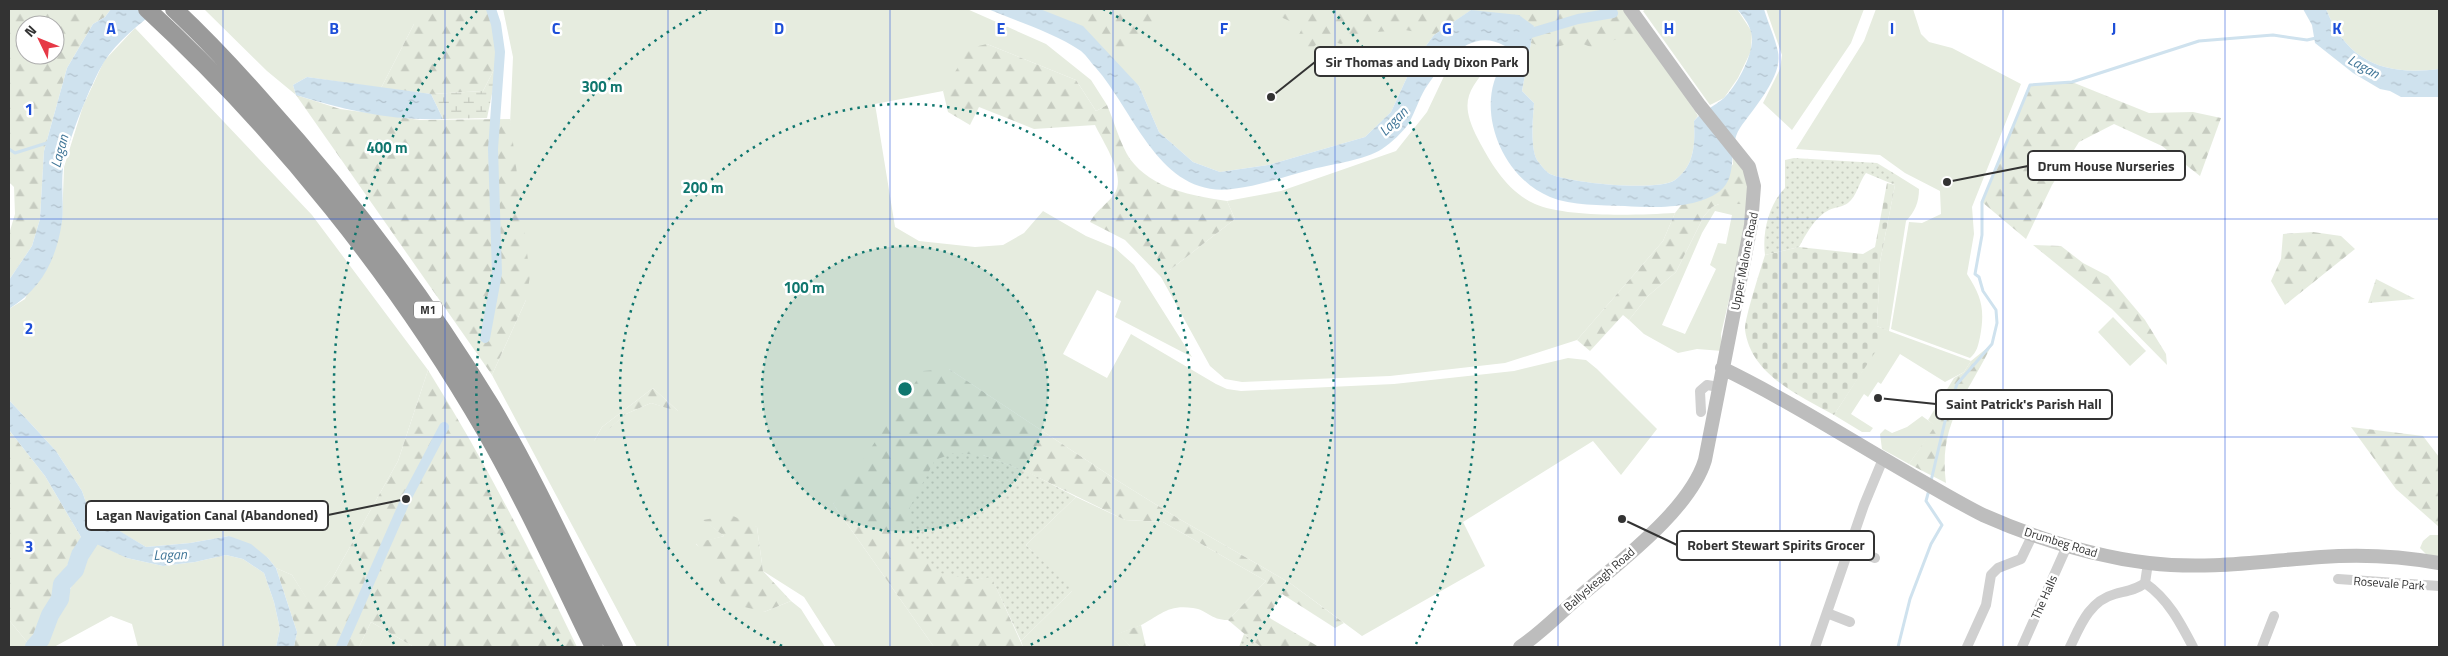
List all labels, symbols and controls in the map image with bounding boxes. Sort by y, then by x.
north arrow [15,15,65,65]
text: A [106,16,116,40]
text: B [329,16,339,40]
text: C [552,16,561,40]
text: D [774,16,784,40]
text: E [997,16,1006,40]
text: F [1220,16,1229,40]
text: G [1442,16,1452,40]
text: H [1664,16,1674,40]
text: I [1890,16,1894,40]
text: J [2112,16,2116,40]
text: K [2332,16,2342,40]
text: N [19,20,41,42]
callout: Sir Thomas and Lady Dixon Park [1315,47,1528,76]
water label: Lagan [2344,49,2385,84]
text: Sir Thomas and Lady Dixon Park [1326,51,1519,72]
text: 300 m [581,75,623,98]
text: 1 [25,97,33,121]
water label: Lagan [1374,101,1413,140]
water label: Lagan [45,131,74,170]
text: 400 m [366,136,408,159]
callout: Drum House Nurseries [2028,151,2185,180]
text: Drum House Nurseries [2037,155,2175,176]
text: 200 m [682,176,724,199]
street label: Upper Malone Road [1725,210,1763,312]
text: 100 m [783,276,825,299]
road number: M1 [414,302,442,318]
text: 2 [25,316,33,340]
centre of rings [896,380,914,398]
callout: Saint Patrick's Parish Hall [1936,390,2112,419]
text: Saint Patrick's Parish Hall [1946,393,2102,414]
callout: Lagan Navigation Canal (Abandoned) [86,501,328,530]
text: Lagan Navigation Canal (Abandoned) [96,504,318,525]
street label: Drumbeg Road [2022,522,2100,562]
callout: Robert Stewart Spirits Grocer [1677,531,1874,560]
text: 3 [25,534,33,558]
text: Robert Stewart Spirits Grocer [1687,534,1865,555]
water label: Lagan [153,543,188,565]
street label: Ballyskeagh Road [1559,543,1639,615]
street label: The Halls [2026,571,2062,622]
street label: Rosevale Park [2353,571,2425,595]

